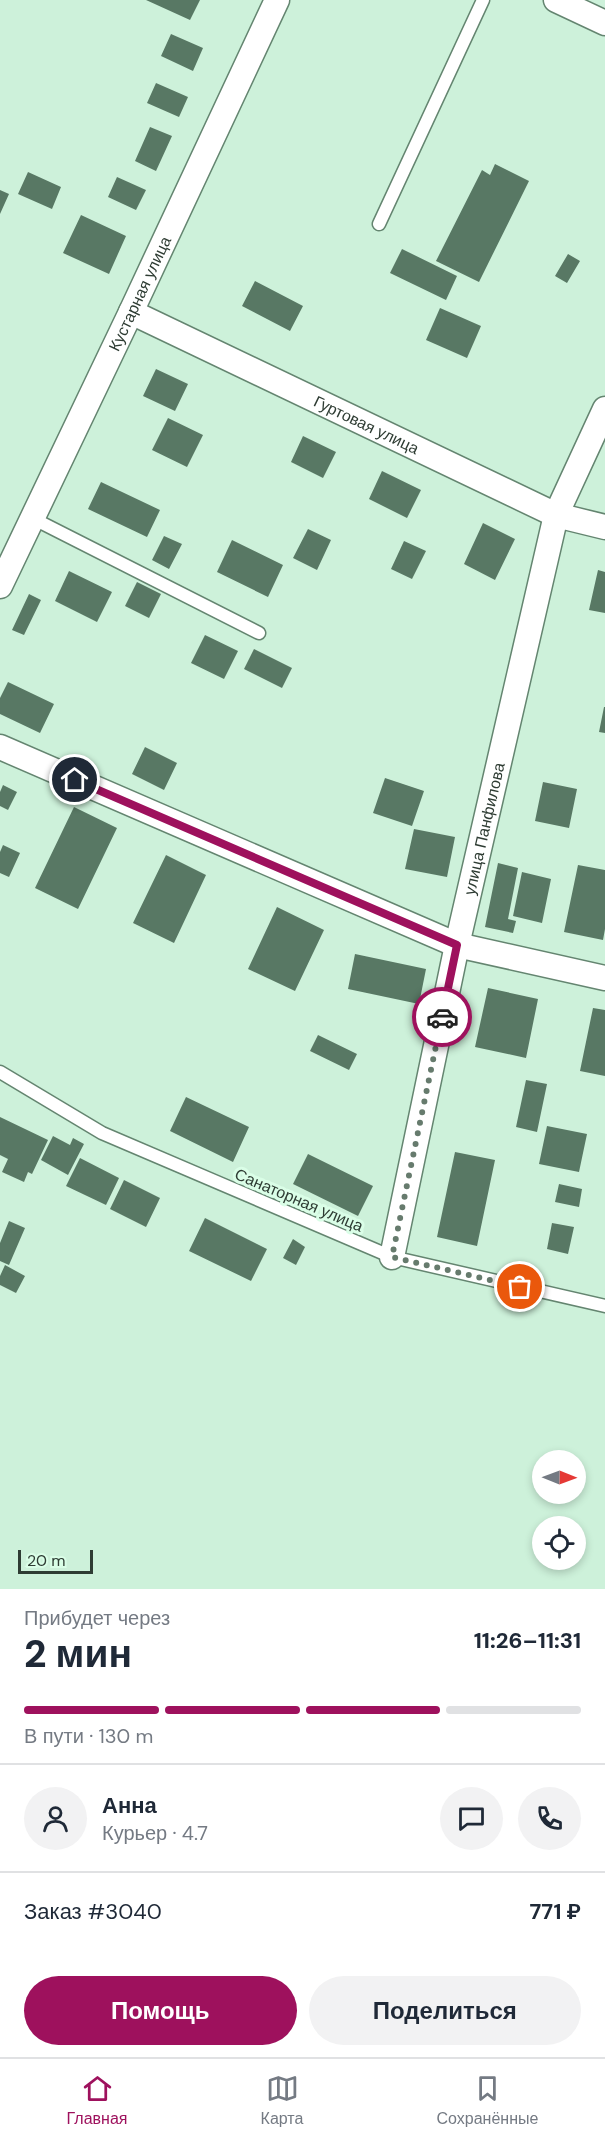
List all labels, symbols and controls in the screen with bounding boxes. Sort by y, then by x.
street label: Кустарная улица [103,233,176,355]
street label: Гуртовая улица [310,390,423,459]
pin [49,754,100,805]
street label: улица Панфилова [458,760,509,897]
icon: home [58,763,91,796]
courier [412,987,472,1047]
icon: car [426,1001,459,1034]
street label: Санаторная улица [232,1163,367,1237]
pin [494,1261,545,1312]
icon: bag [503,1270,536,1303]
north arrow [532,1450,586,1504]
map controls [532,1450,586,1570]
button: locate [532,1516,586,1570]
scale bar [18,1547,93,1574]
text: 20 m [27,1550,66,1571]
text: Прибудет через [24,1605,170,1631]
text: 11:26–11:31 [474,1626,581,1655]
text: 2 мин [24,1628,132,1679]
text: В пути · 130 m [24,1723,153,1749]
button: person [24,1787,87,1850]
button: chat [440,1787,503,1850]
button: phone [518,1787,581,1850]
text: Анна [102,1791,157,1820]
text: Курьер · 4.7 [102,1820,208,1846]
text: Заказ #3040 [24,1897,162,1926]
text: 771 ₽ [529,1897,581,1926]
button: Помощь [24,1976,297,2045]
button: Поделиться [309,1976,581,2045]
tab: Главная [67,2072,127,2129]
tab: Карта [261,2072,303,2129]
tab: Сохранённые [437,2072,538,2129]

